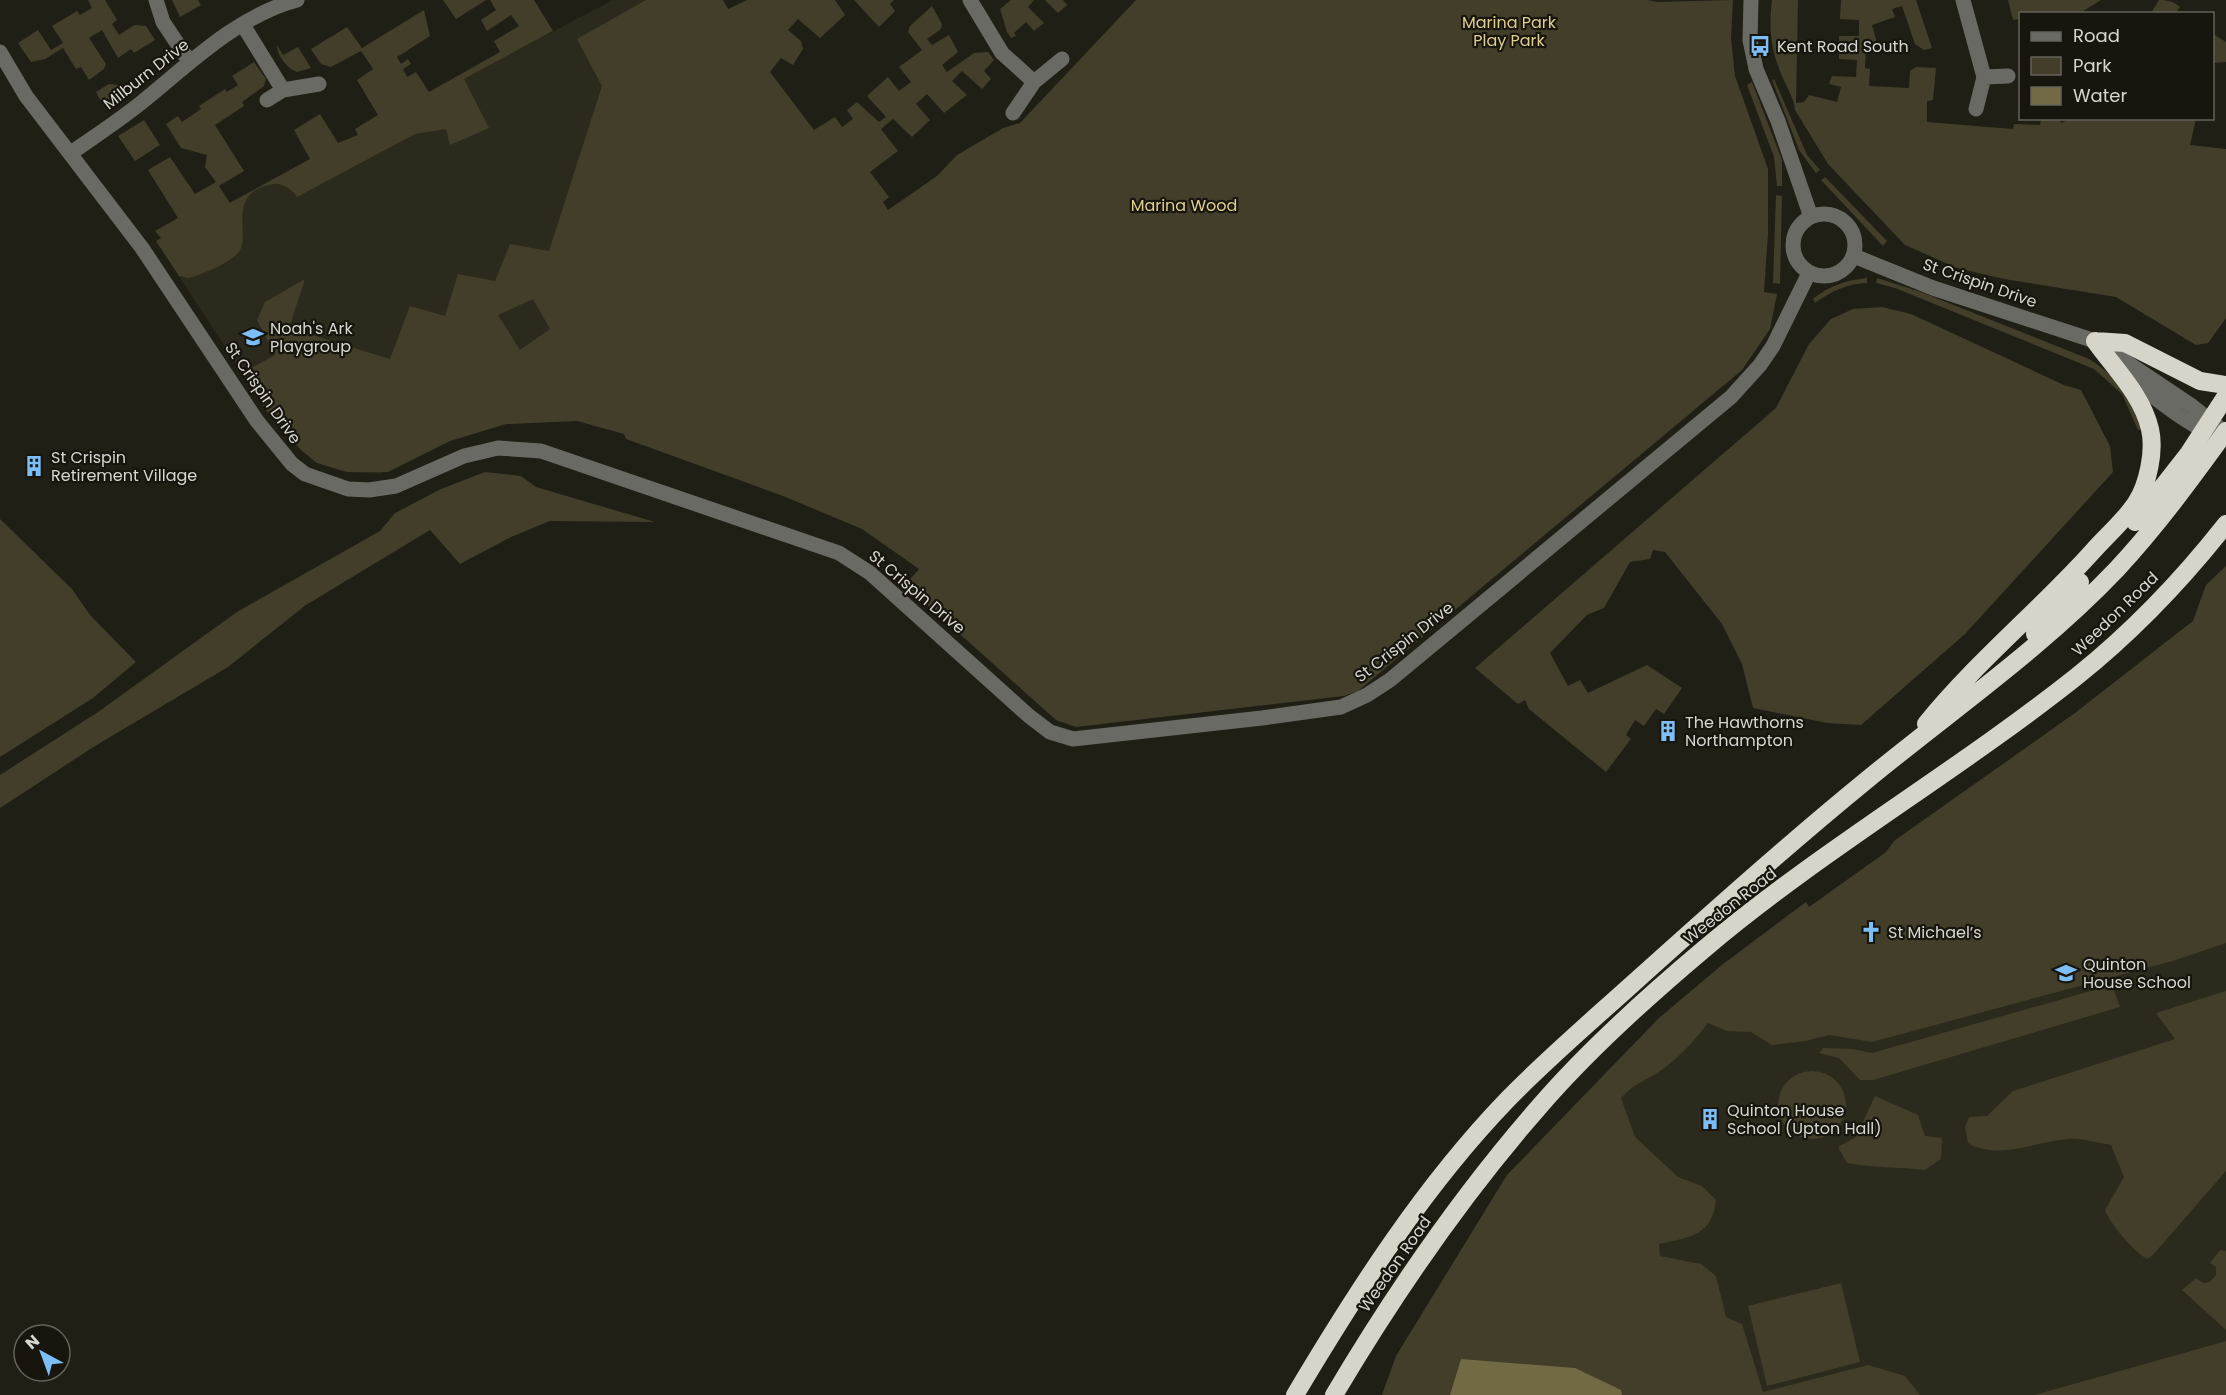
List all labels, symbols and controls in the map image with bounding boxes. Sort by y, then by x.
park label: Marina Park Play Park [1462,11,1557,52]
legend [2019,12,2214,120]
text: Road [2073,23,2120,48]
street label: Milburn Drive [98,33,194,115]
bus stop icon: Kent Road South [1748,34,1772,58]
place label: Kent Road South [1777,35,1909,58]
text: Park [2073,53,2112,78]
text: Water [2073,83,2127,108]
park label: Marina Wood [1131,194,1237,217]
street label: St Crispin Drive [1920,253,2040,313]
place label: Noah's Ark Playgroup [270,317,353,358]
school or university icon: Noah's Ark Playgroup [241,325,265,349]
street label: St Crispin Drive [219,337,307,449]
place label: St Crispin Retirement Village [51,446,197,487]
building icon: St Crispin Retirement Village [22,454,46,478]
street label: St Crispin Drive [864,545,970,639]
street label: Weedon Road [2067,567,2163,661]
street label: St Crispin Drive [1350,596,1458,688]
place label: The Hawthorns Northampton [1685,711,1804,752]
building icon: The Hawthorns Northampton [1656,719,1680,743]
street label: Weedon Road [1679,862,1781,950]
church icon: St Michael’s [1859,920,1883,944]
place label: St Michael’s [1888,921,1982,944]
place label: Quinton House School [2083,953,2191,994]
school or university icon: Quinton House School [2054,961,2078,985]
place label: Quinton House School (Upton Hall) [1727,1099,1882,1140]
building icon: Quinton House School (Upton Hall) [1698,1107,1722,1131]
street label: Weedon Road [1353,1211,1437,1317]
north arrow [12,1323,72,1383]
text: N [20,1329,45,1355]

